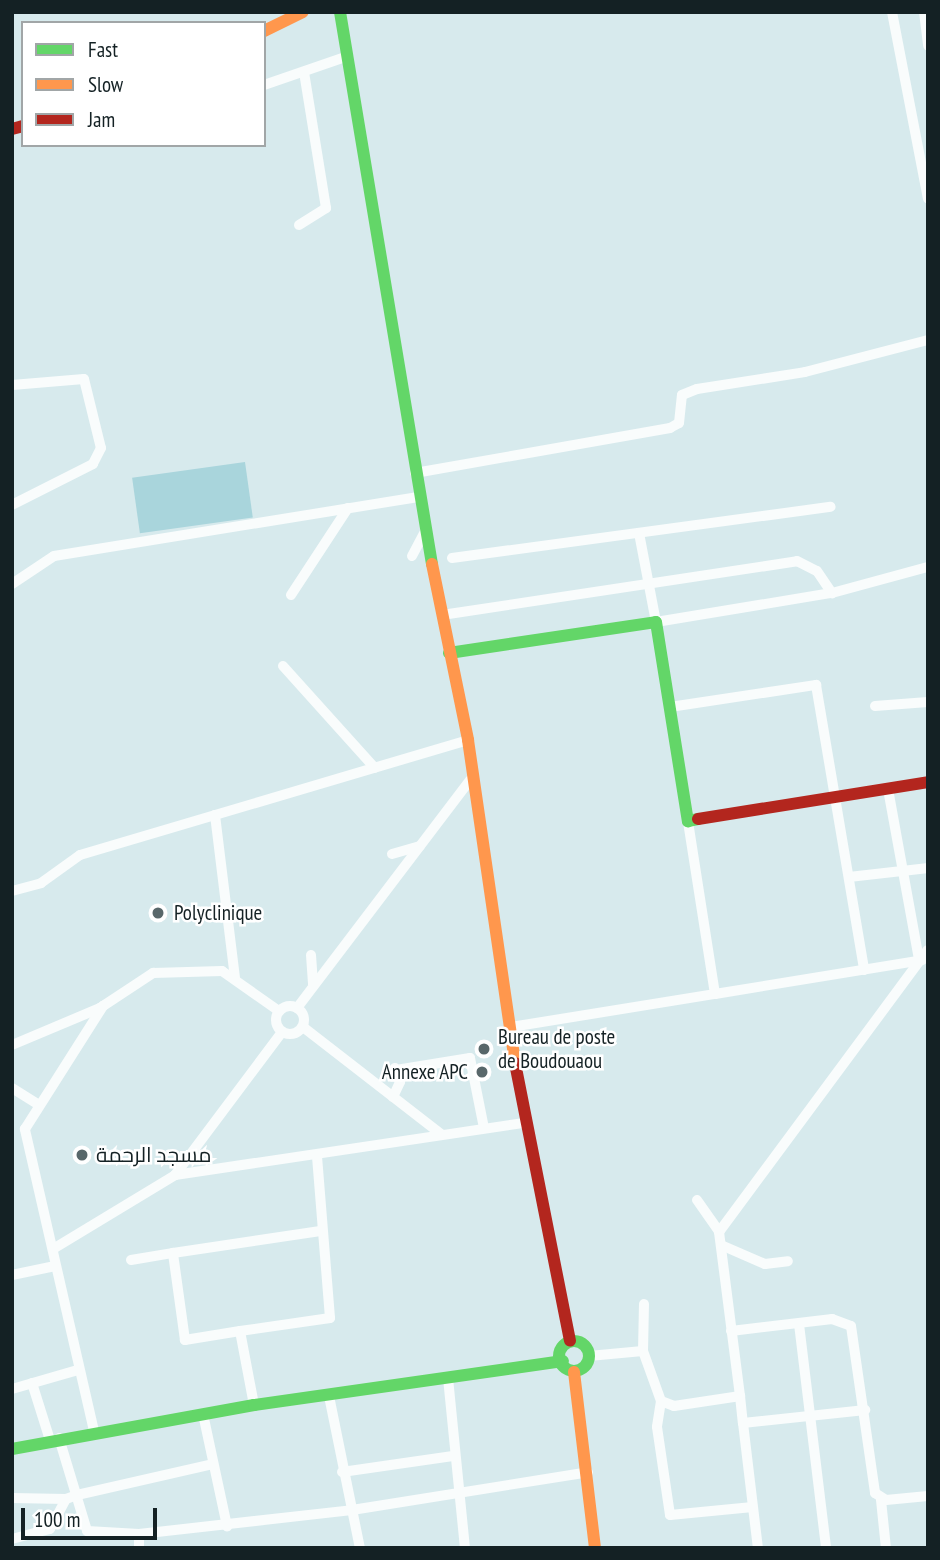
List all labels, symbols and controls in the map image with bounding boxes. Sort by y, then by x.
legend [21,21,266,147]
text: Fast [88,36,118,63]
text: Slow [88,71,123,98]
text: Jam [88,106,115,133]
place label: Polyclinique [174,900,262,926]
marker: Polyclinique [148,903,168,923]
place label: Bureau de poste de Boudouaou [498,1024,615,1074]
marker: Bureau de poste de Boudouaou [476,1041,492,1057]
place label: Annexe APC [381,1059,468,1085]
marker: Annexe APC [474,1064,490,1080]
place label: مسجد الرحمة [96,1142,212,1168]
marker: مسجد الرحمة [74,1147,90,1163]
scale bar [24,1494,161,1538]
text: 100 m [34,1506,80,1533]

